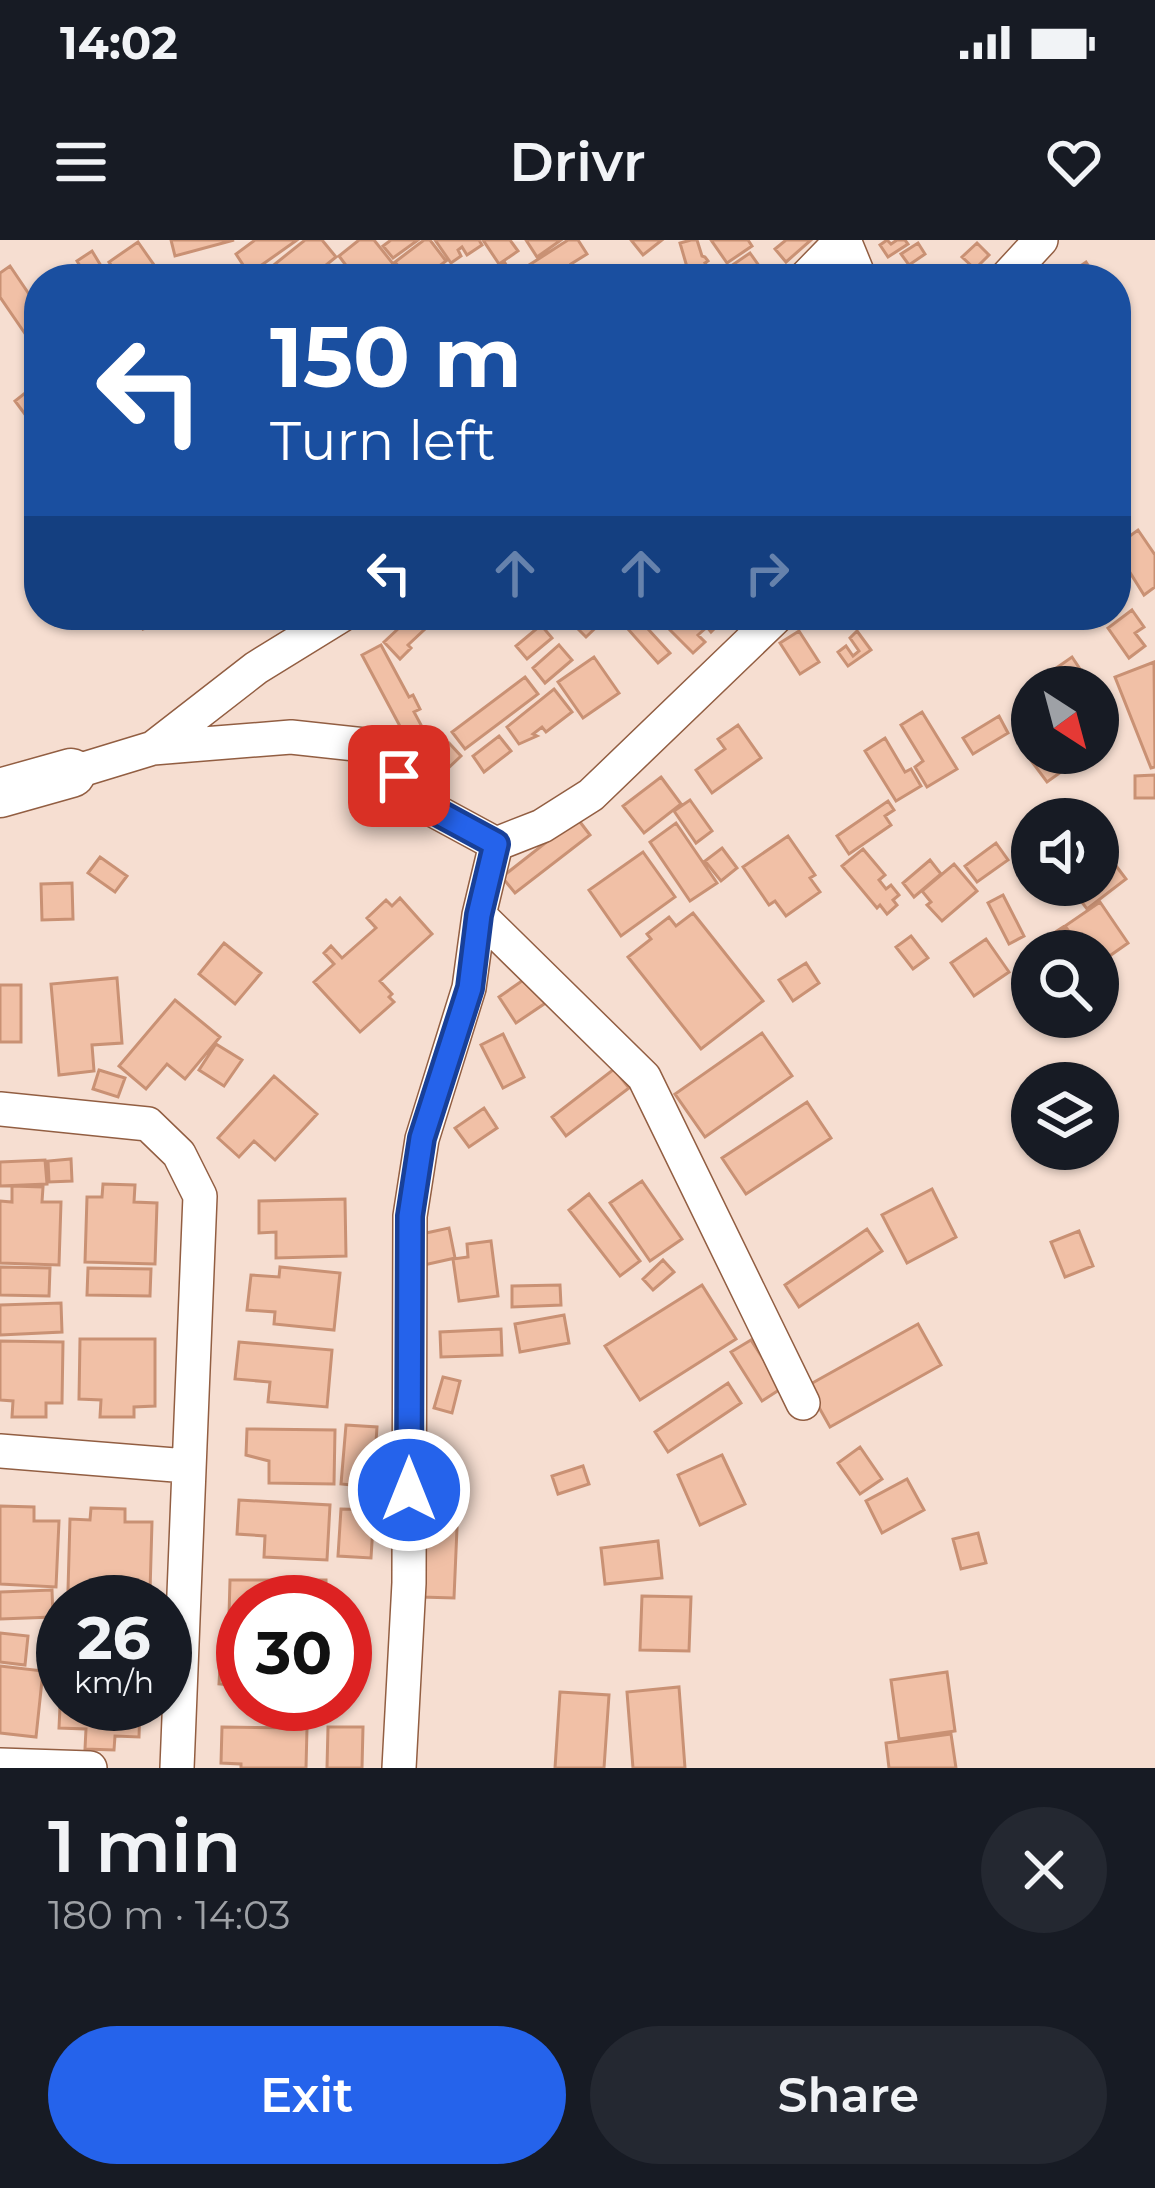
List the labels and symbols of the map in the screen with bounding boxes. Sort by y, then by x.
north arrow [1011,666,1119,774]
pin [348,725,450,827]
position arrow [346,1427,472,1553]
speed limit sign: 30 [216,1575,372,1731]

